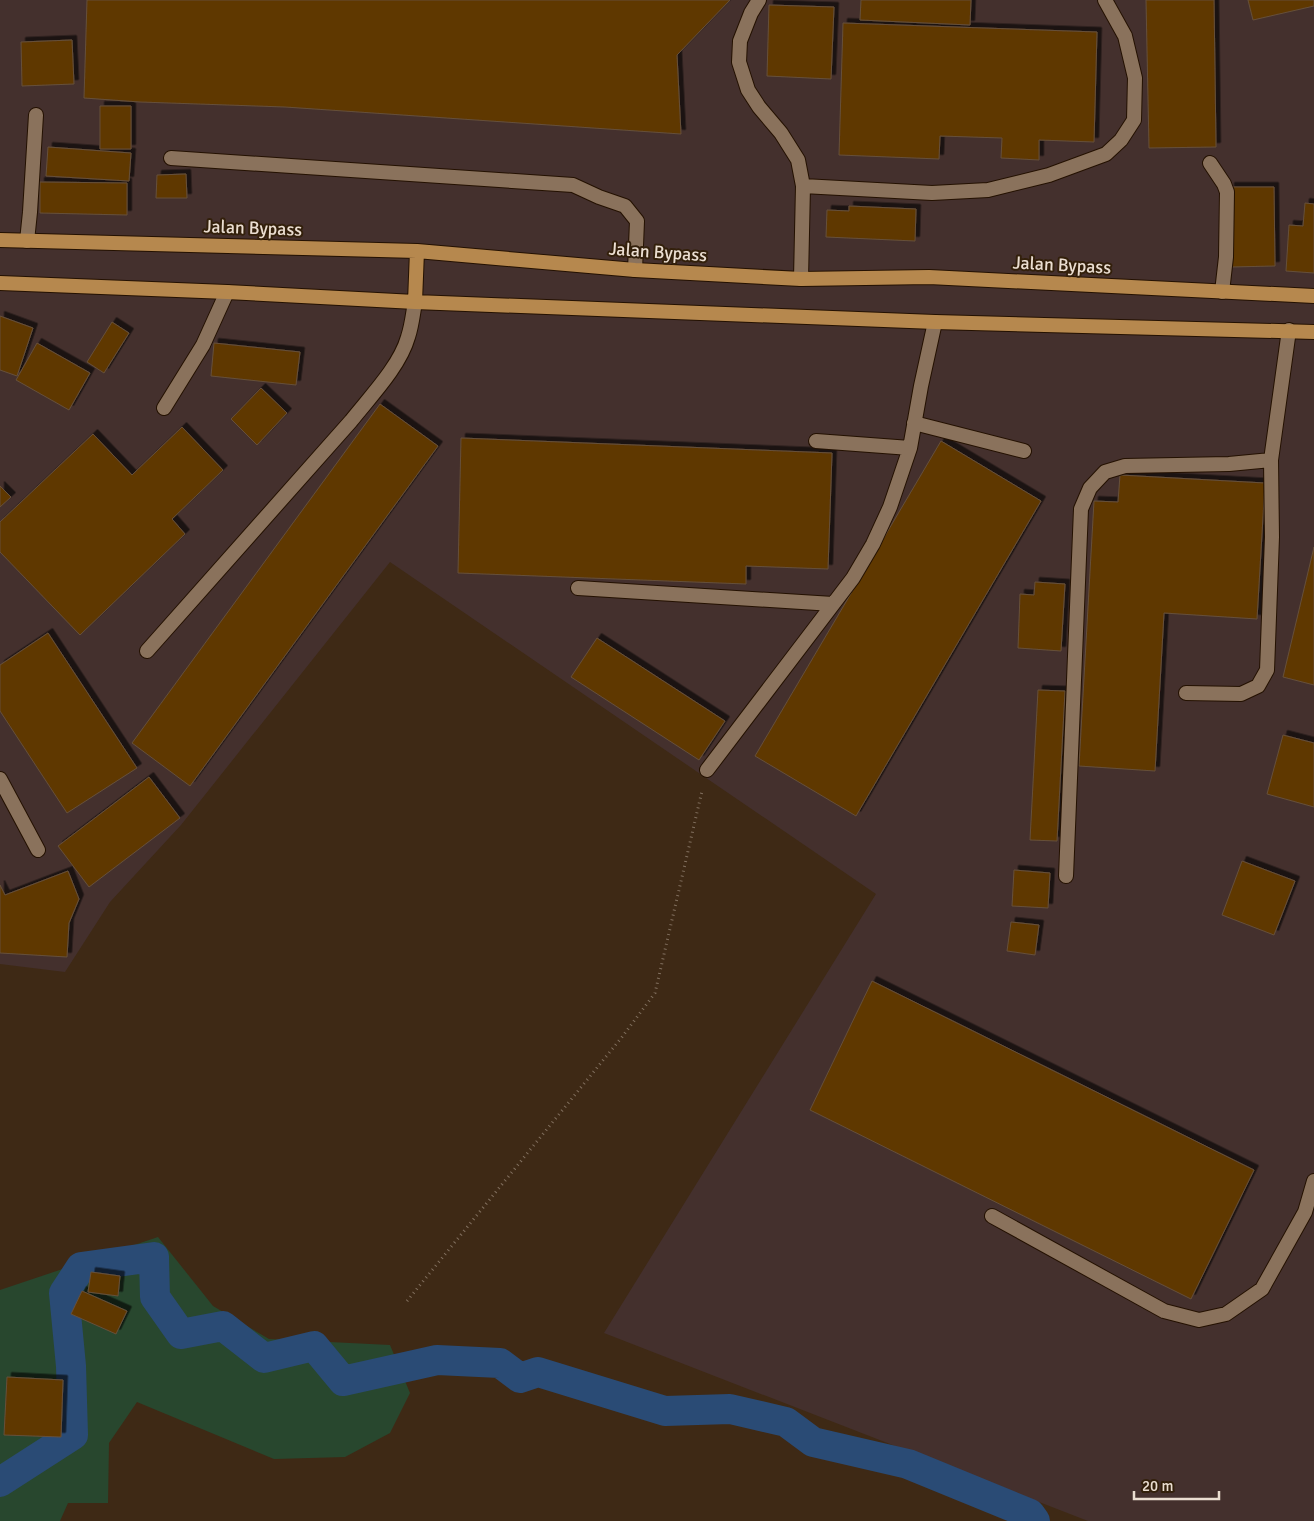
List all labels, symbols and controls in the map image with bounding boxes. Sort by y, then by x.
street label: Jalan Bypass [203,215,303,241]
street label: Jalan Bypass [608,238,708,266]
street label: Jalan Bypass [1012,251,1112,279]
scale bar [1134,1468,1219,1500]
text: 20 m [1142,1477,1173,1495]

